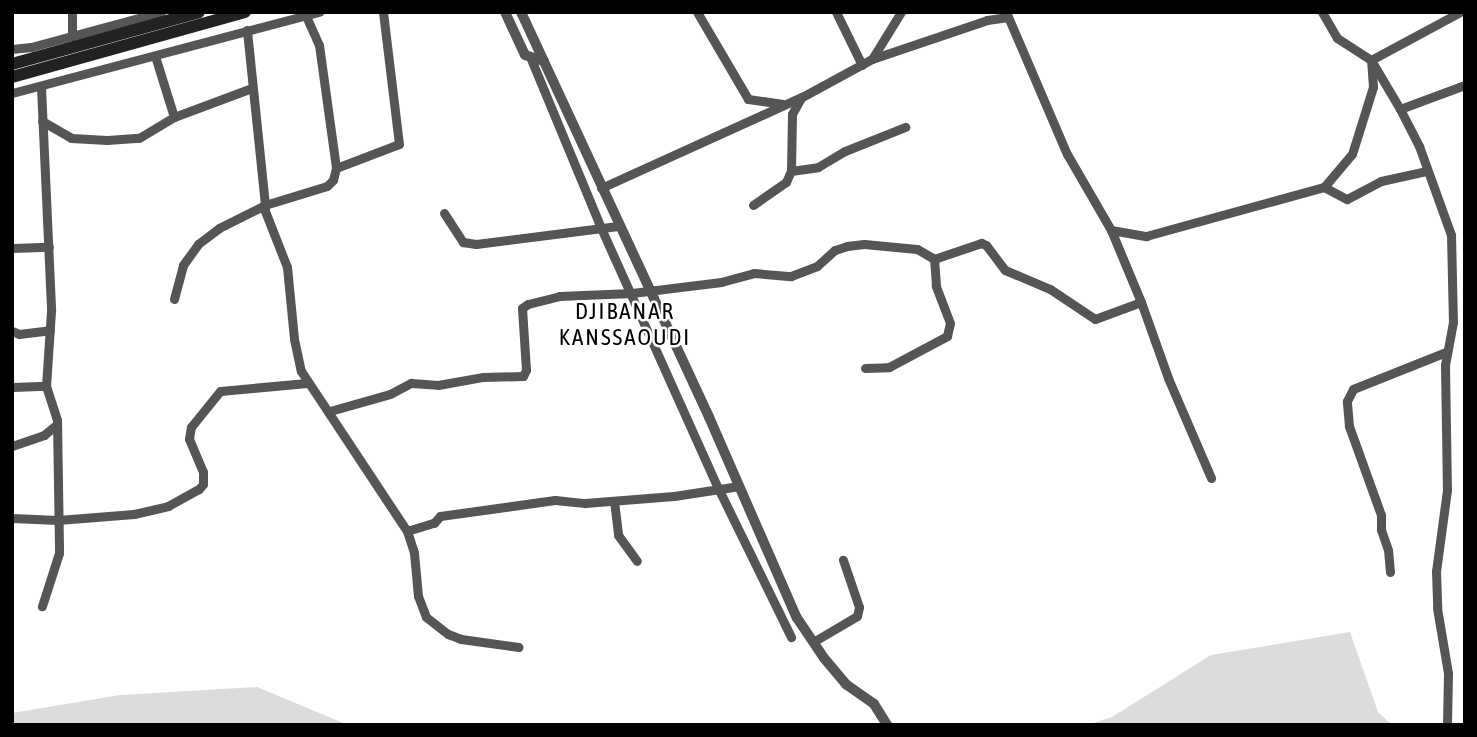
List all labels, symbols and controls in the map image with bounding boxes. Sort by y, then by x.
district label: DJIBANAR KANSSAOUDI [560,297,690,351]

